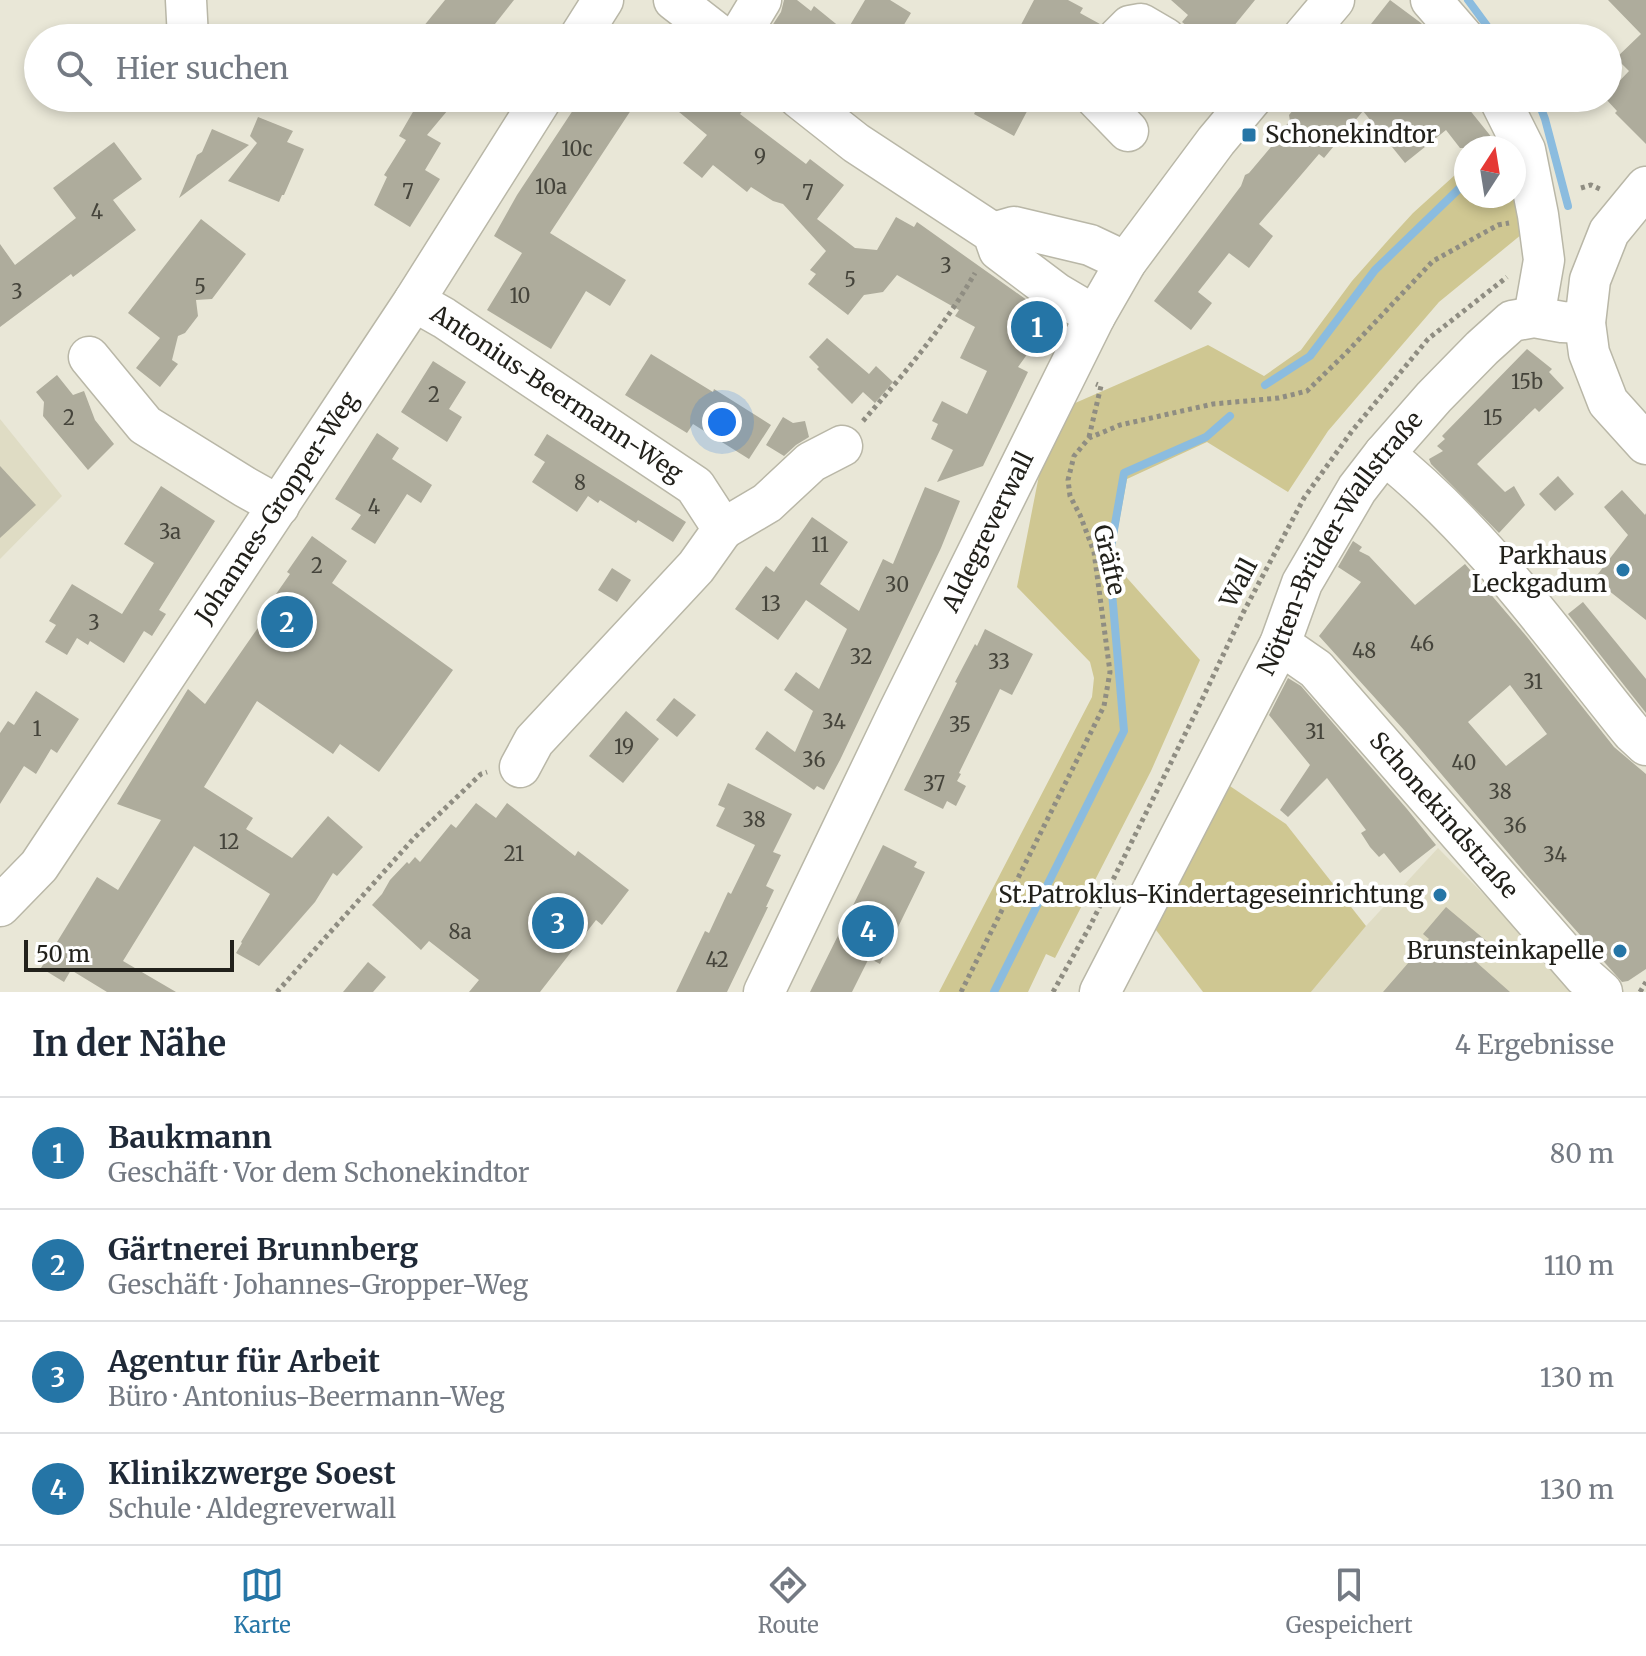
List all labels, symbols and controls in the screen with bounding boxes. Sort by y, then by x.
search box [24,24,1622,112]
icon: search [52,46,96,90]
text: Hier suchen [116,49,289,87]
place label: Schonekindtor [1265,119,1437,150]
marker: Schonekindtor [1240,126,1258,144]
house number: 10c [561,136,593,161]
north arrow [1454,136,1526,208]
house number: 9 [754,144,766,169]
house number: 10a [535,174,567,199]
house number: 7 [402,179,414,204]
house number: 7 [802,180,814,205]
house number: 4 [91,199,103,224]
house number: 3 [940,253,952,278]
house number: 5 [844,267,856,292]
house number: 5 [194,274,206,299]
house number: 3 [11,279,23,304]
house number: 10 [509,283,531,308]
street label: Antonius-Beermann-Weg [424,297,689,489]
pin: 1 [1011,297,1063,357]
house number: 15b [1511,369,1543,394]
house number: 2 [428,382,440,407]
street label: Johannes-Gropper-Weg [188,385,365,630]
your location [702,402,742,442]
house number: 2 [63,405,75,430]
street label: Nötten-Brüder-Wallstraße [1251,405,1429,680]
house number: 15 [1483,405,1503,430]
street label: Aldegreverwall [934,446,1040,618]
house number: 8 [574,470,586,495]
house number: 4 [368,494,380,519]
house number: 3a [159,519,181,544]
street label: Gräfte [1086,522,1133,598]
house number: 11 [811,532,829,557]
place label: Parkhaus Leckgadum [1472,540,1607,599]
house number: 2 [311,553,323,578]
street label: Wall [1212,553,1264,613]
marker: Parkhaus Leckgadum [1614,561,1632,579]
house number: 30 [885,572,909,597]
house number: 13 [761,591,781,616]
pin: 2 [261,592,313,652]
house number: 3 [88,610,100,635]
house number: 46 [1410,631,1434,656]
house number: 48 [1352,638,1376,663]
house number: 32 [850,644,872,669]
house number: 33 [988,649,1010,674]
house number: 31 [1523,669,1543,694]
house number: 34 [822,709,846,734]
house number: 35 [949,712,971,737]
house number: 1 [32,716,42,741]
house number: 31 [1305,719,1325,744]
street label: Schonekindstraße [1363,725,1525,905]
house number: 19 [614,734,634,759]
house number: 36 [802,747,826,772]
house number: 40 [1452,750,1476,775]
house number: 37 [923,771,945,796]
house number: 38 [1488,779,1512,804]
house number: 38 [742,807,766,832]
house number: 36 [1503,813,1527,838]
house number: 12 [219,829,239,854]
house number: 21 [504,841,524,866]
house number: 34 [1543,842,1567,867]
place label: St.Patroklus-Kindertageseinrichtung [998,879,1424,910]
marker: St.Patroklus-Kindertageseinrichtung [1431,886,1449,904]
pin: 3 [532,893,584,953]
pin: 4 [842,901,894,961]
house number: 8a [449,919,472,944]
place label: Brunsteinkapelle [1406,935,1604,966]
scale bar [24,936,234,972]
text: 50 m [36,940,90,968]
marker: Brunsteinkapelle [1611,942,1629,960]
house number: 42 [705,947,729,972]
text: In der Nähe [32,1023,226,1065]
text: 4 Ergebnisse [1455,1028,1614,1061]
text: Baukmann [108,1118,272,1156]
text: 1 [52,1137,64,1170]
text: 80 m [1550,1137,1614,1170]
text: Geschäft · Vor dem Schonekindtor [108,1156,529,1189]
text: Gärtnerei Brunnberg [108,1230,418,1268]
text: 2 [50,1249,66,1282]
text: 110 m [1544,1249,1614,1282]
text: Geschäft · Johannes-Gropper-Weg [108,1268,528,1301]
text: Agentur für Arbeit [108,1342,380,1380]
text: 3 [51,1361,65,1394]
text: 130 m [1540,1361,1614,1394]
text: Büro · Antonius-Beermann-Weg [108,1380,505,1413]
text: Klinikzwerge Soest [108,1454,396,1492]
text: 4 [50,1473,66,1506]
text: 130 m [1540,1473,1614,1506]
text: Schule · Aldegreverwall [108,1492,396,1525]
tab: Karte [233,1563,291,1639]
tab: Route [758,1563,819,1639]
tab: Gespeichert [1286,1563,1412,1639]

